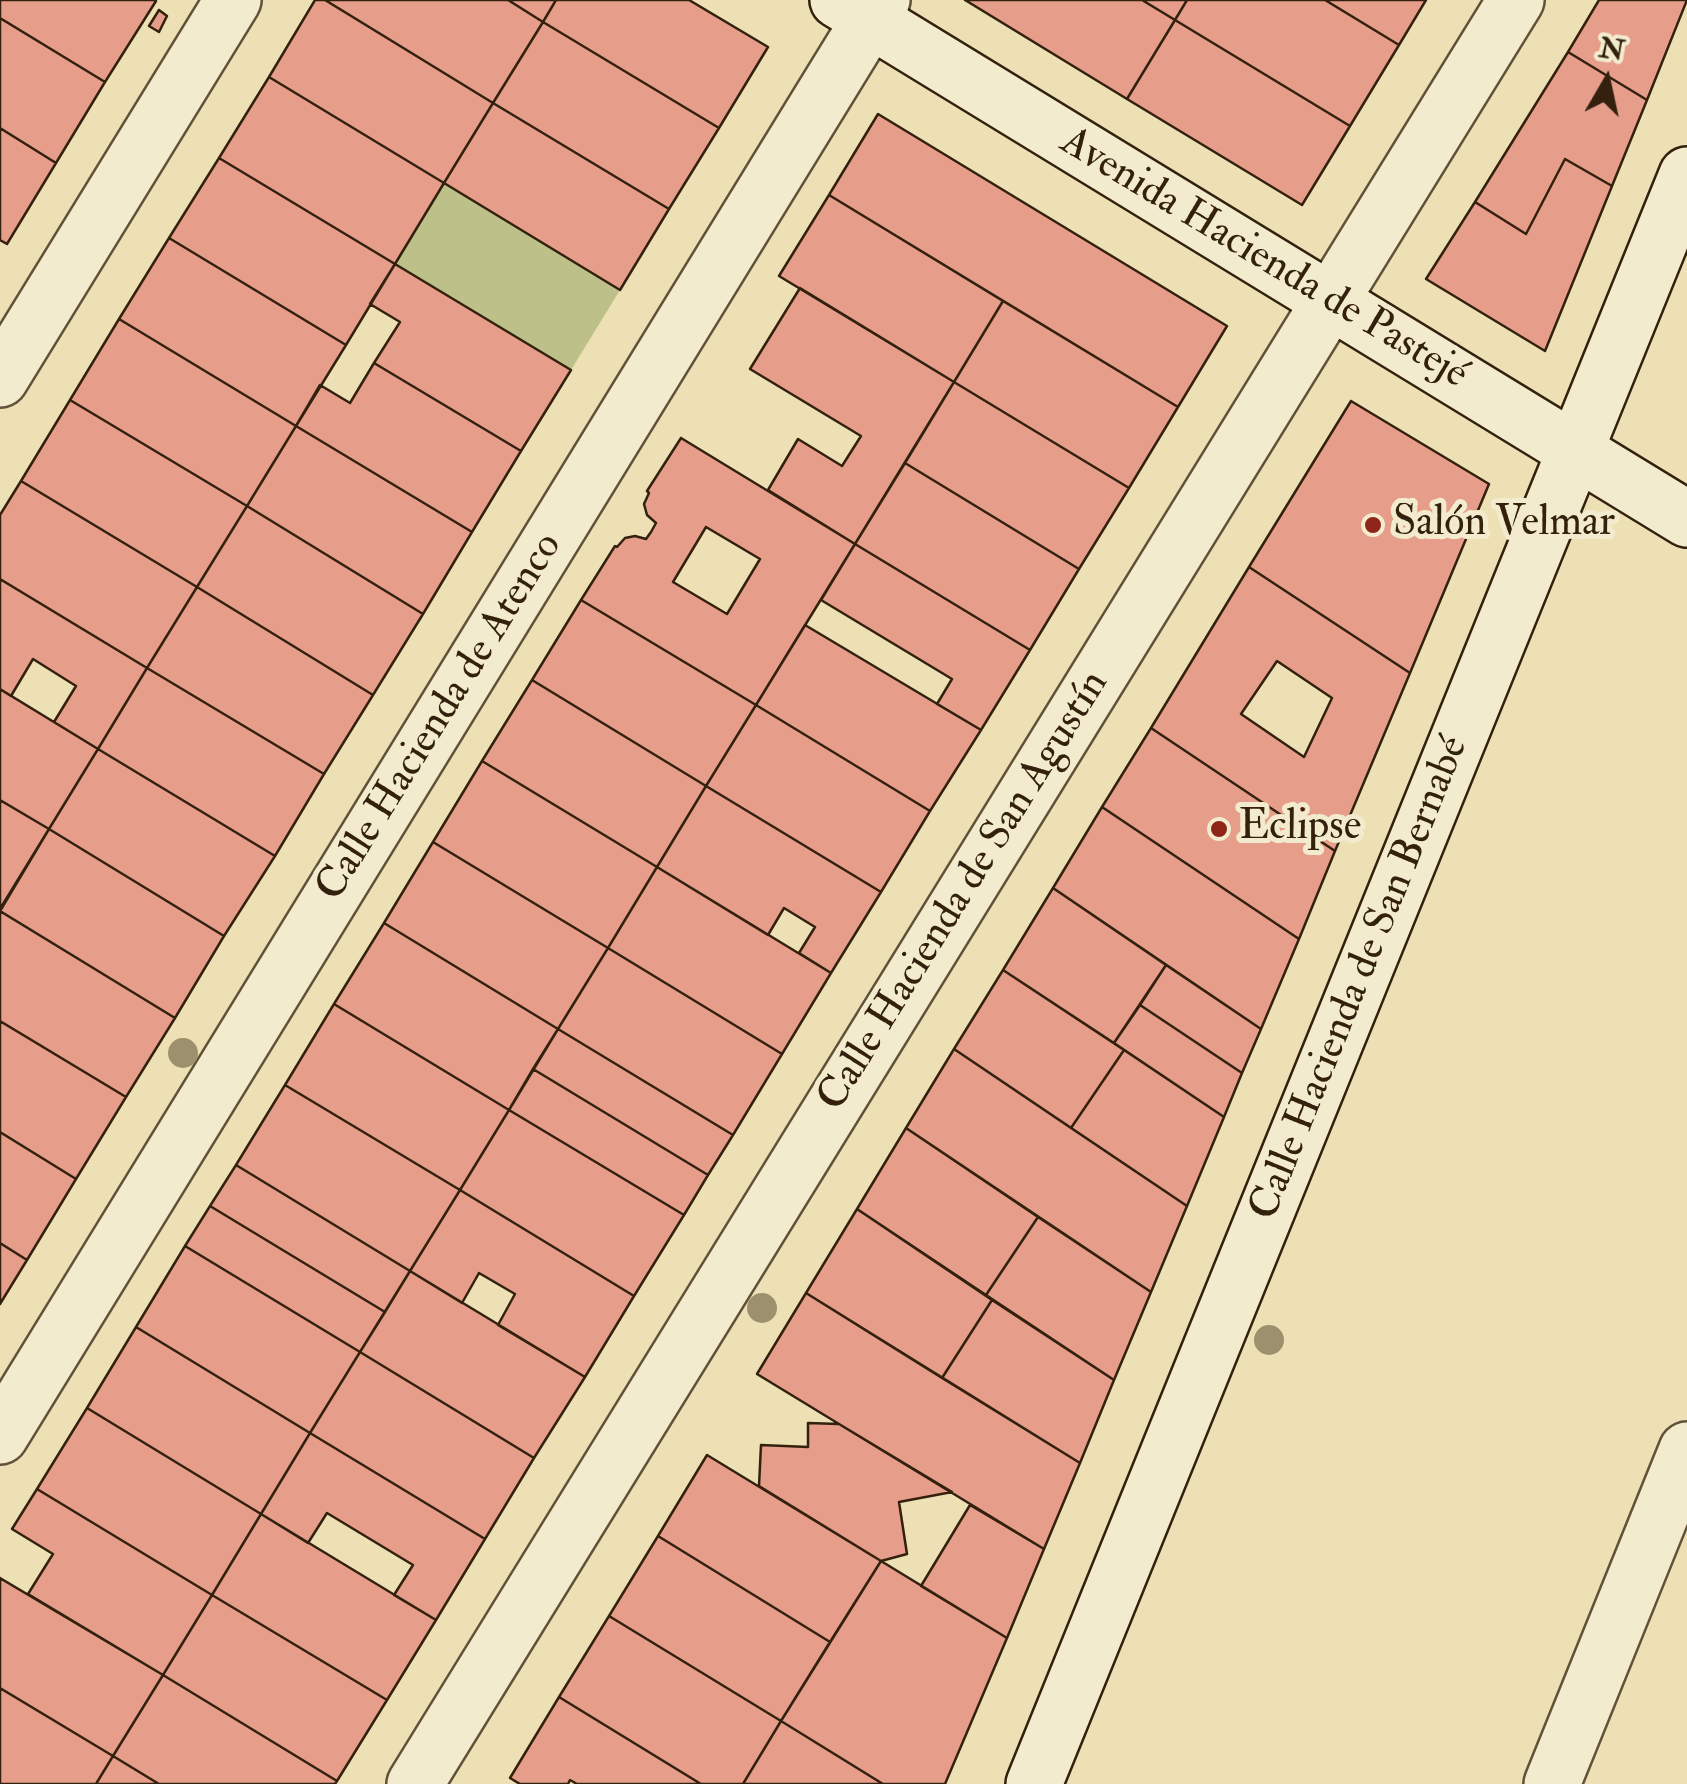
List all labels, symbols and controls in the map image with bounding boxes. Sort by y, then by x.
north arrow [1557,30,1657,130]
text: N [1597,31,1627,69]
street label: Avenida Hacienda de Pastejé [1050,118,1476,402]
place label: Salón Velmar [1393,500,1615,550]
marker: Salón Velmar [1362,514,1384,536]
street label: Calle Hacienda de Atenco [307,525,575,911]
street label: Calle Hacienda de San Agustín [809,663,1121,1121]
street label: Calle Hacienda de San Bernabé [1241,730,1481,1228]
place label: Eclipse [1239,804,1361,854]
marker: Eclipse [1208,818,1230,840]

